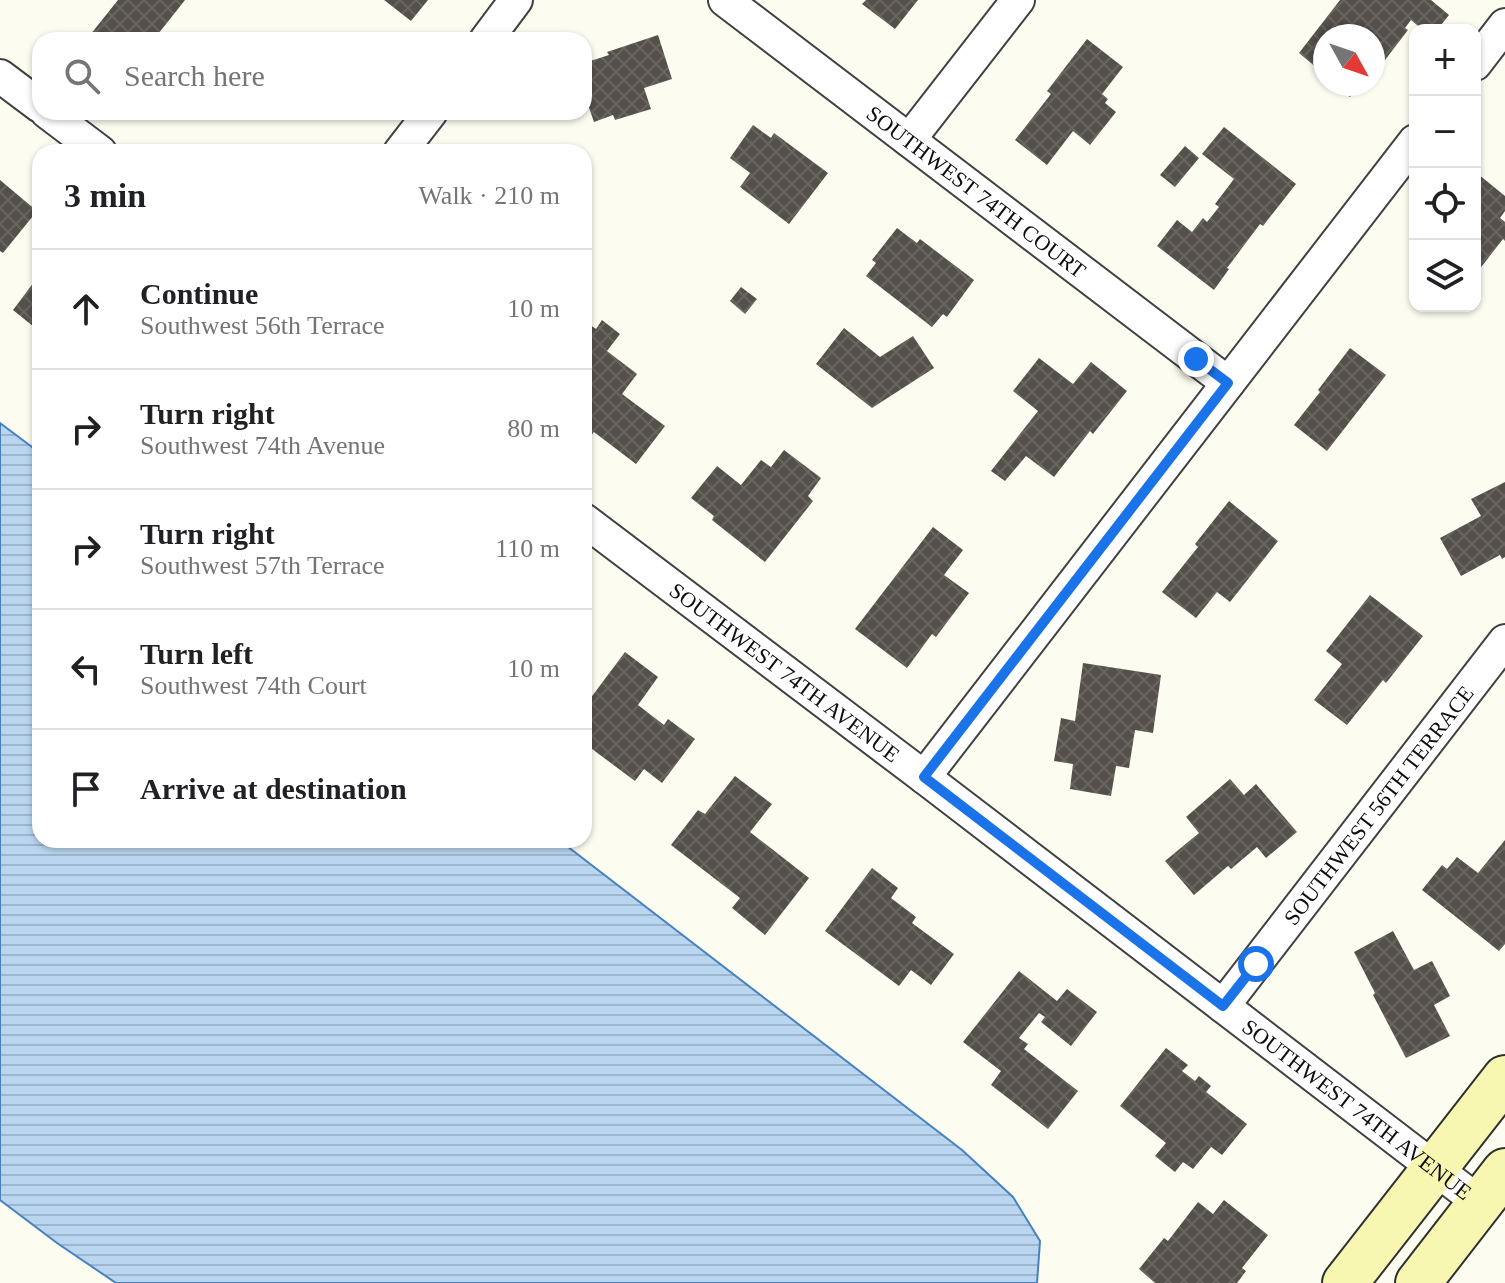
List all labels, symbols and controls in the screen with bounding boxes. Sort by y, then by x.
north arrow [1313,24,1385,96]
map controls [1409,24,1481,312]
button: + [1409,24,1481,96]
search box [32,32,592,120]
icon: search [60,54,104,98]
text: Search here [124,59,265,92]
button: − [1409,96,1481,168]
street label: SOUTHWEST 74TH COURT [862,101,1091,283]
button: locate [1409,168,1481,240]
text: 3 min [64,177,146,214]
text: Walk · 210 m [418,181,560,210]
button: layers [1409,240,1481,312]
text: Continue [140,277,258,310]
icon: ahead [64,287,108,331]
text: 10 m [507,294,560,323]
text: Southwest 56th Terrace [140,311,385,340]
route end [1178,341,1214,377]
text: Turn right [140,397,275,430]
icon: right [64,407,108,451]
text: 80 m [507,414,560,443]
text: Southwest 74th Avenue [140,431,385,460]
text: Turn right [140,517,275,550]
icon: right [64,527,108,571]
text: 110 m [495,534,560,563]
text: Southwest 57th Terrace [140,551,385,580]
street label: SOUTHWEST 74TH AVENUE [665,577,905,767]
text: Turn left [140,637,253,670]
icon: left [64,647,108,691]
text: 10 m [507,654,560,683]
text: Southwest 74th Court [140,671,367,700]
street label: SOUTHWEST 56TH TERRACE [1279,681,1479,930]
icon: arrive [64,767,108,811]
text: Arrive at destination [140,772,407,805]
route start [1238,946,1274,982]
street label: SOUTHWEST 74TH AVENUE [1238,1014,1476,1205]

